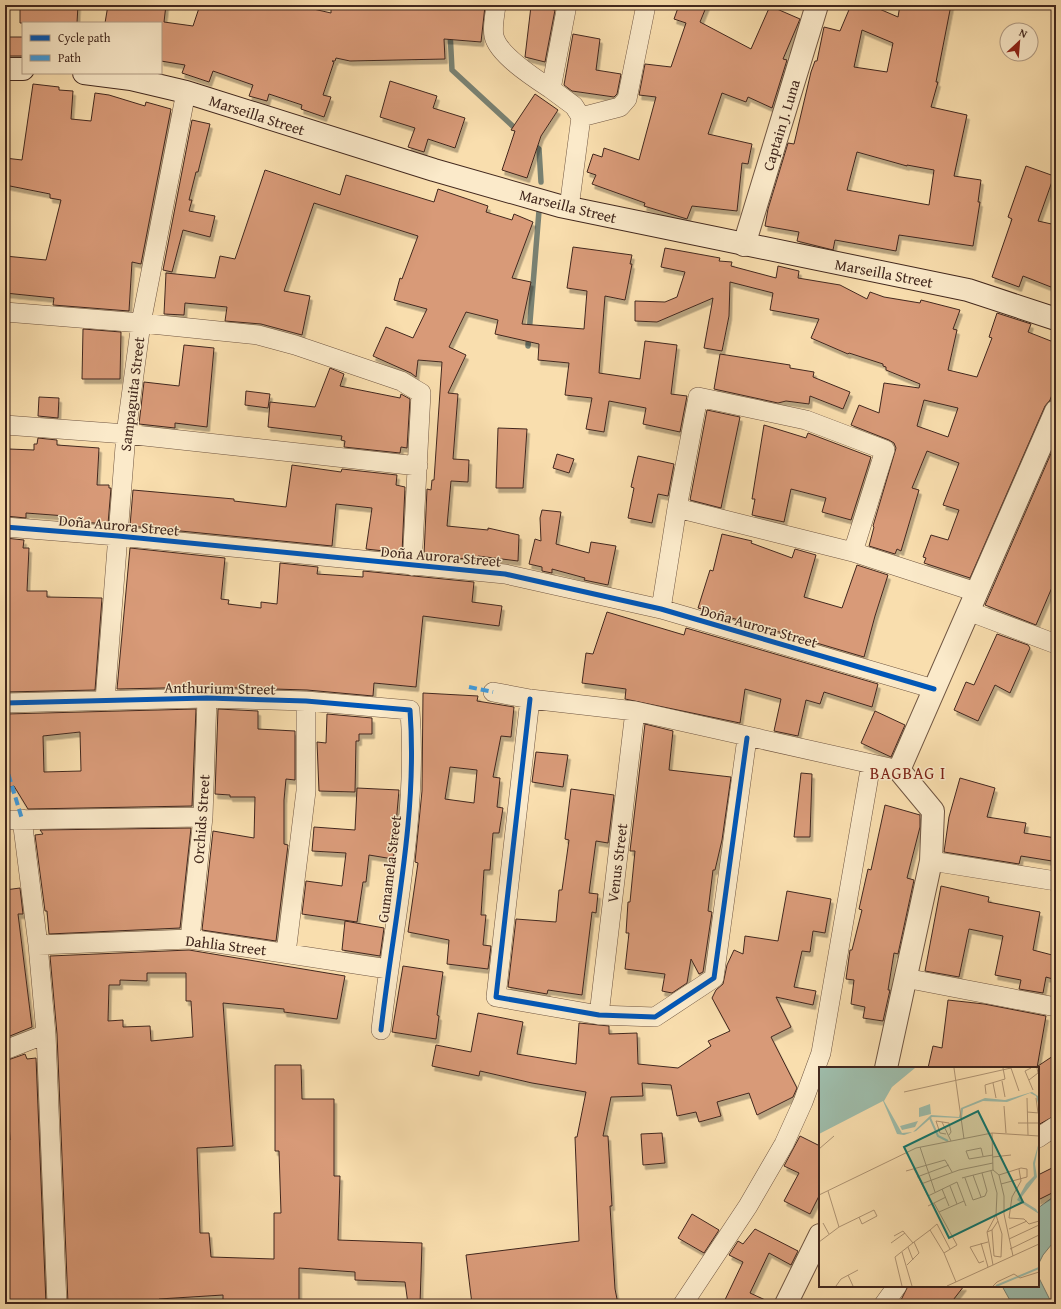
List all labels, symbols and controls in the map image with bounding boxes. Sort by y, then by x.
legend [22,22,162,74]
north arrow [999,22,1039,62]
text: N [1017,24,1031,42]
text: Cycle path [58,29,111,46]
text: Path [58,49,81,66]
street label: Captain J. Luna [757,77,805,173]
street label: Marseilla Street [206,90,308,141]
street label: Marseilla Street [517,184,620,228]
street label: Marseilla Street [833,253,936,293]
street label: Sampaguita Street [115,335,150,452]
street label: Doña Aurora Street [58,509,181,541]
street label: Doña Aurora Street [380,540,503,572]
street label: Doña Aurora Street [698,599,821,653]
street label: Anthurium Street [164,677,277,699]
district label: BAGBAG I [870,760,946,785]
street label: Orchids Street [187,773,215,864]
street label: Gumamela Street [372,813,406,924]
street label: Venus Street [602,821,632,904]
street label: Dahlia Street [184,930,268,960]
inset map [819,1067,1039,1287]

